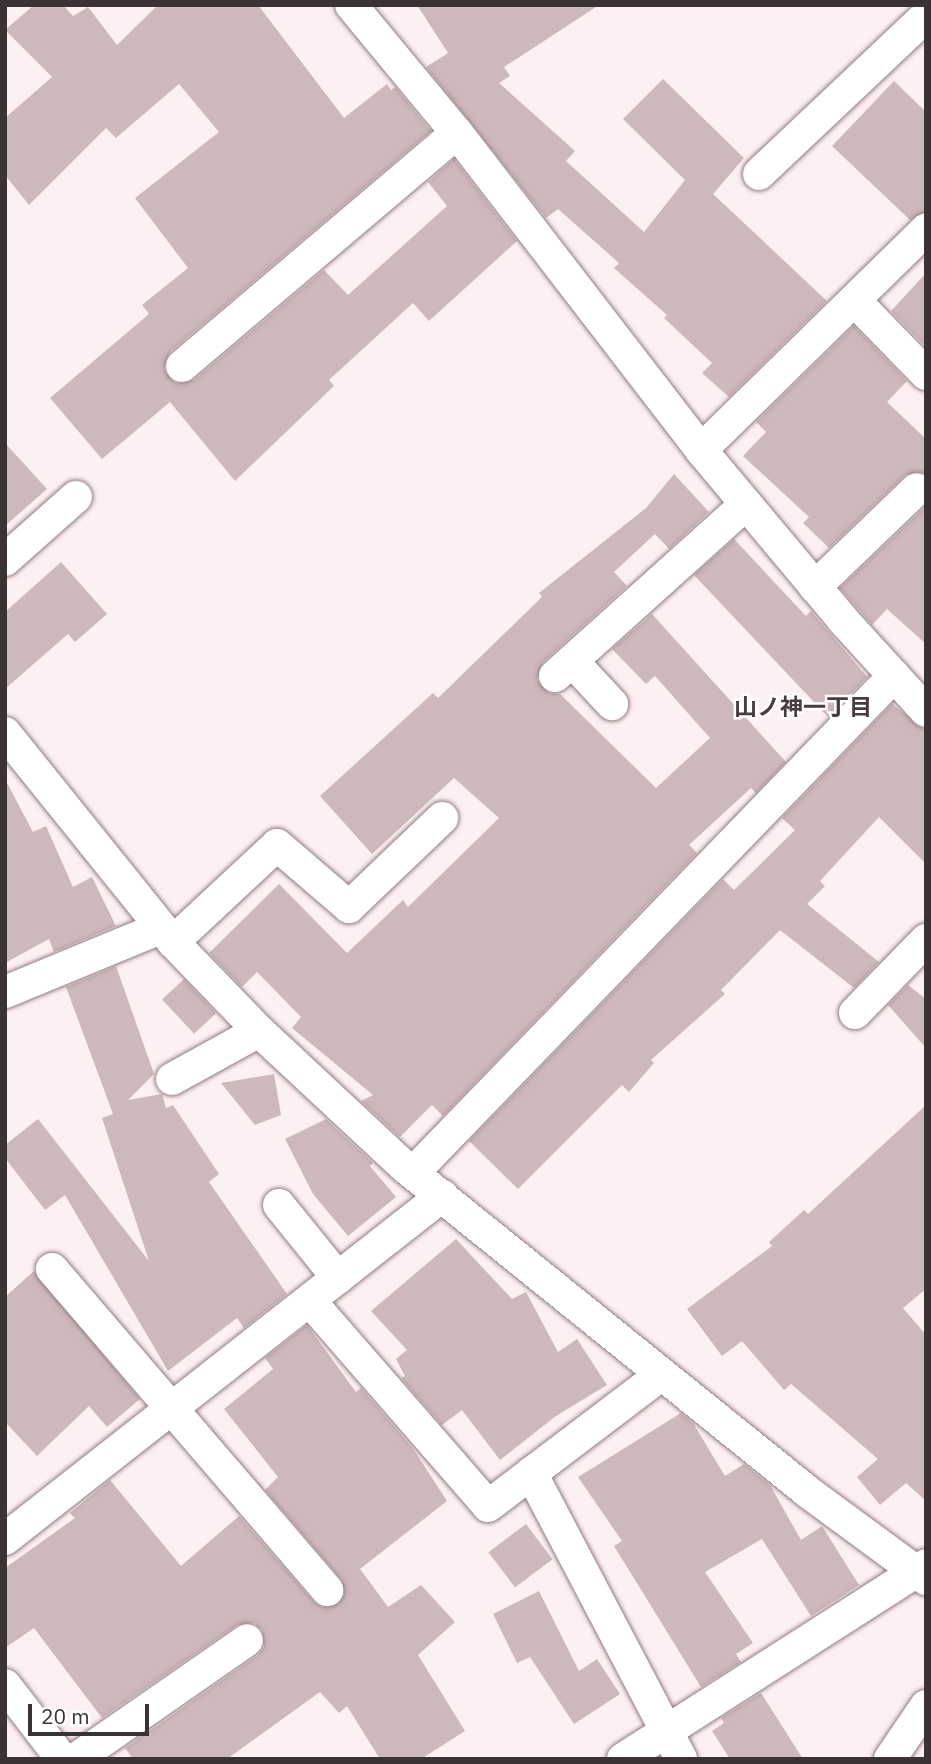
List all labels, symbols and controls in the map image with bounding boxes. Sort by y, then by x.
district label: 山ノ神一丁目 [734,692,872,720]
scale bar [32,1690,152,1734]
text: 20 m [41,1702,90,1730]

